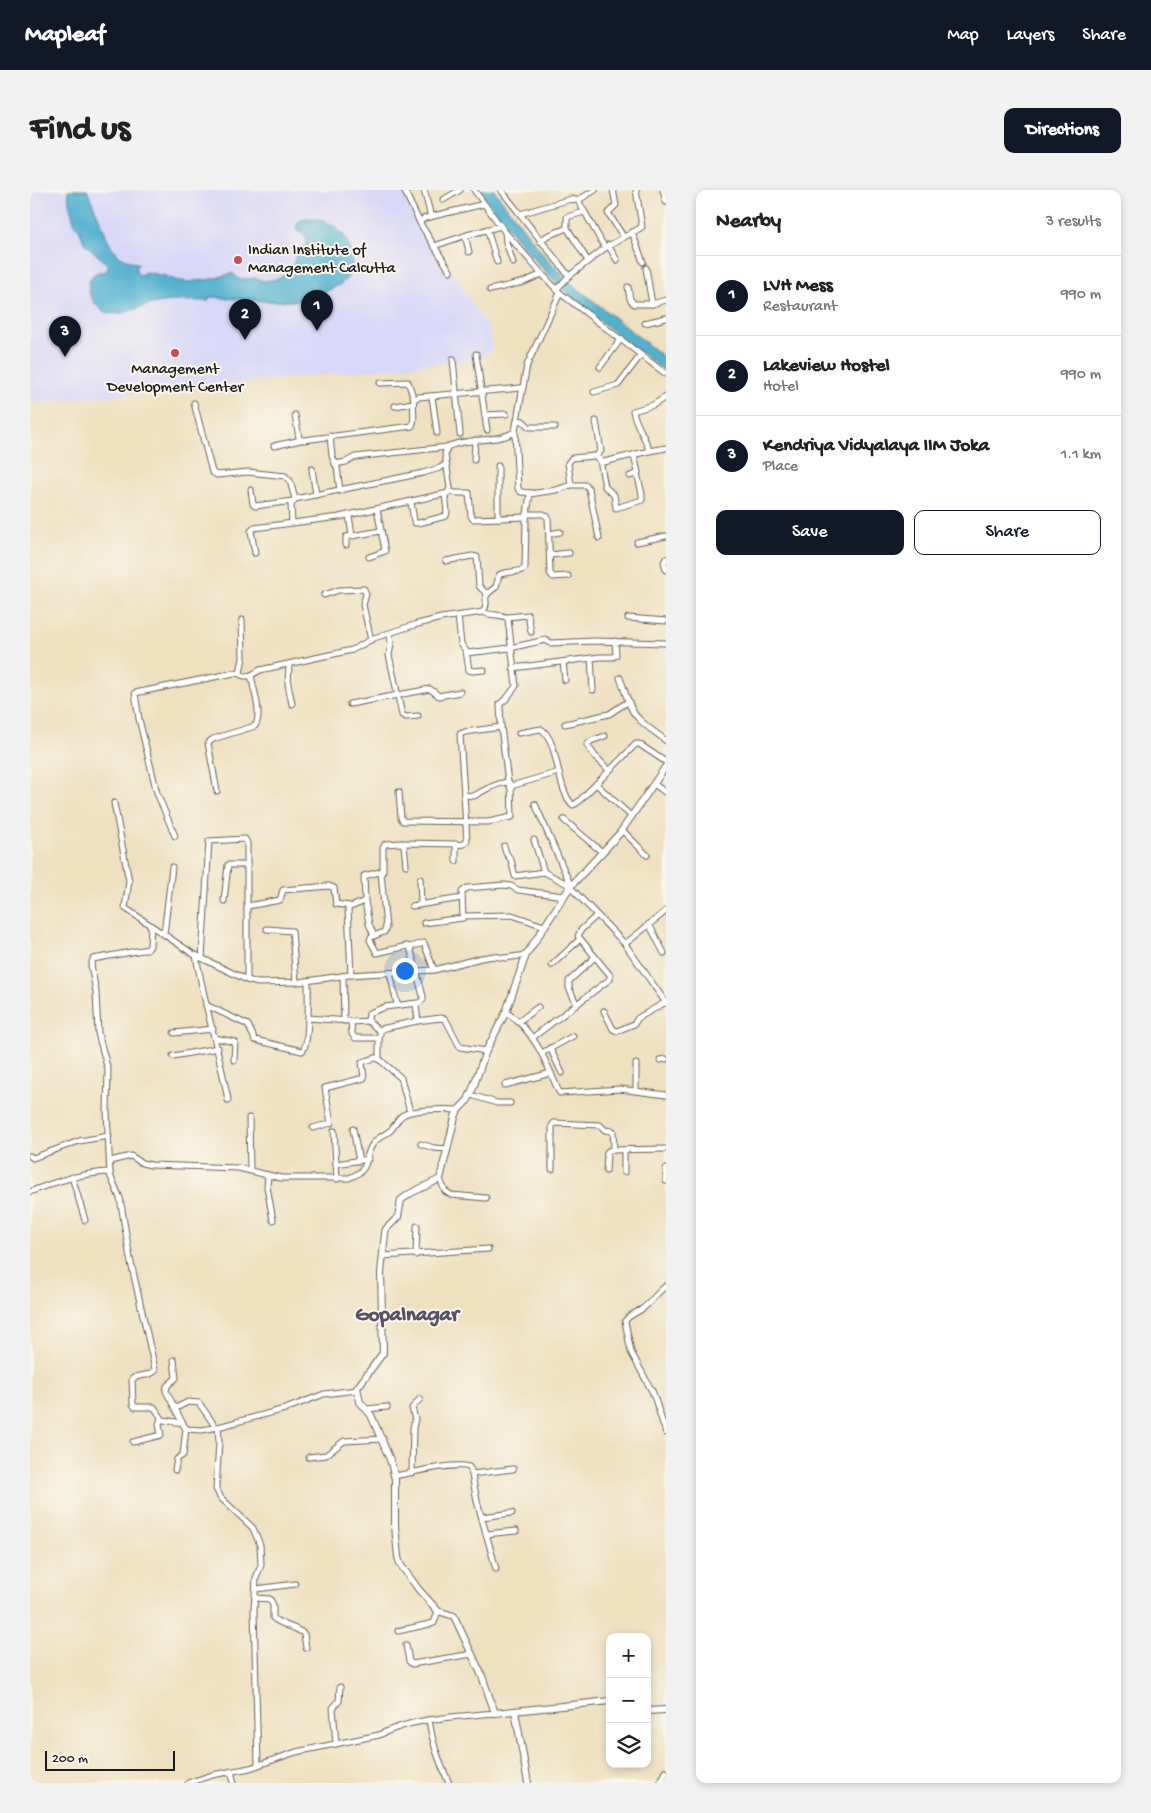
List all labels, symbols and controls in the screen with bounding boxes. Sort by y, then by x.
text: Mapleaf [25,21,105,50]
text: Map [947,25,979,46]
text: Layers [1007,25,1054,46]
text: Share [1082,25,1126,46]
button: Directions [1004,108,1121,153]
text: Find us [30,110,130,151]
text: Nearby [716,210,781,235]
text: 3 results [1046,213,1101,232]
place label: Indian Institute of Management Calcutta [248,242,396,279]
marker: Indian Institute of Management Calcutta [232,254,244,266]
text: LVH Mess [763,275,833,298]
text: 1 [729,286,735,305]
text: 990 m [1061,286,1101,305]
pin: 1 [301,290,333,331]
text: Restaurant [763,298,837,317]
pin: 2 [229,299,261,340]
pin: 3 [49,316,81,357]
marker: Management Development Center [169,347,181,359]
text: Lakeview Hostel [763,355,890,378]
place label: Management Development Center [106,361,244,398]
text: 2 [728,366,736,385]
text: 990 m [1061,366,1101,385]
text: Hotel [763,378,799,397]
text: Kendriya Vidyalaya IIM Joka [763,435,989,458]
text: 3 [728,446,736,465]
text: 1.1 km [1061,446,1101,465]
text: Place [763,458,798,477]
button: Save [716,510,904,555]
button: Share [914,510,1101,555]
your location [392,958,418,984]
district label: Gopalnagar [355,1304,461,1329]
map controls [606,1633,651,1768]
button: + [606,1633,651,1678]
button: − [606,1678,651,1723]
button: layers [606,1723,651,1768]
scale bar [45,1748,175,1771]
text: 200 m [52,1751,88,1768]

